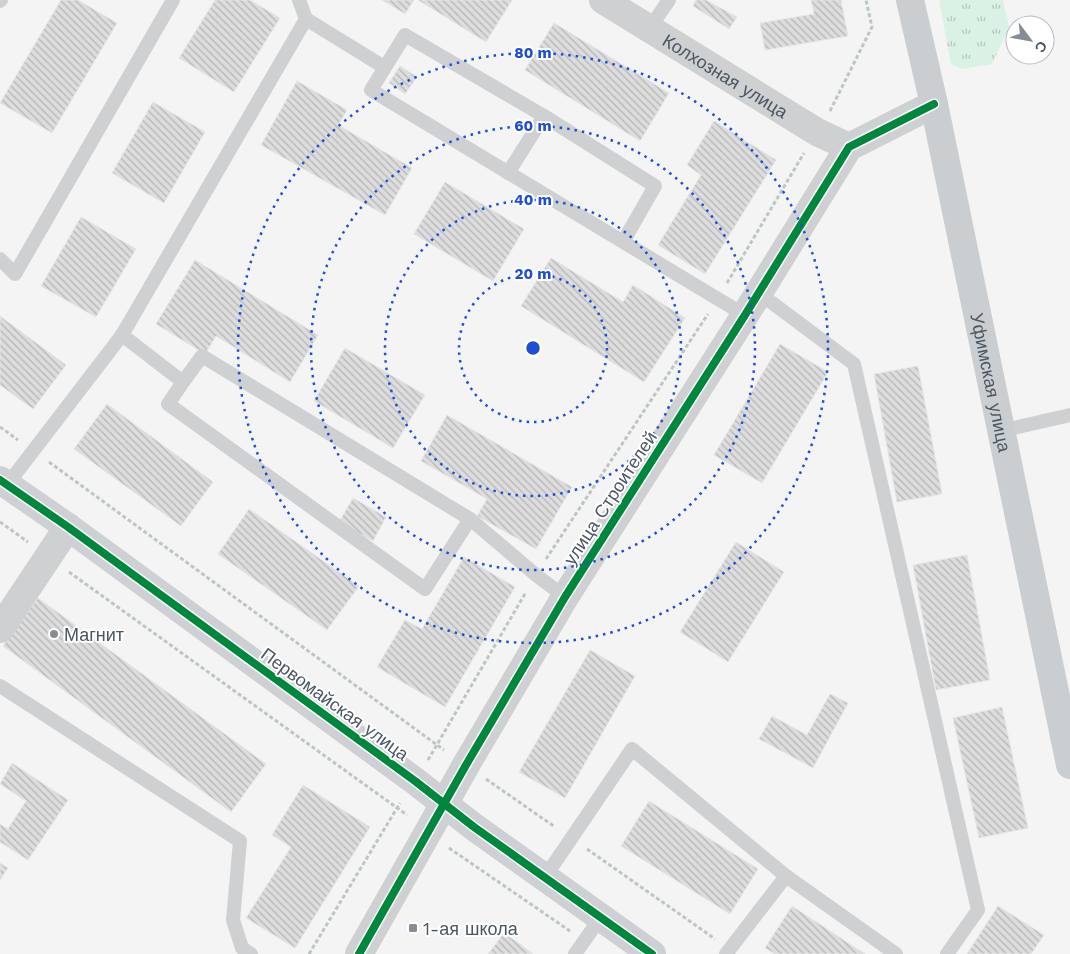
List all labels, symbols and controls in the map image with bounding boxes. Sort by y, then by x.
north arrow [1005,15,1055,65]
street label: Колхозная улица [659,29,793,123]
text: С [1032,38,1050,55]
text: 80 m [514,44,552,62]
text: 60 m [514,117,552,135]
text: 40 m [514,191,552,209]
text: 20 m [514,265,552,283]
street label: Уфимская улица [967,311,1016,455]
centre of rings [524,339,542,357]
street label: улица Строителей [559,427,661,569]
place label: Магнит [64,624,124,645]
marker: Магнит [48,628,60,640]
street label: Первомайская улица [257,643,414,765]
place label: 1-ая школа [423,918,519,939]
marker: 1-ая школа [407,922,419,934]

